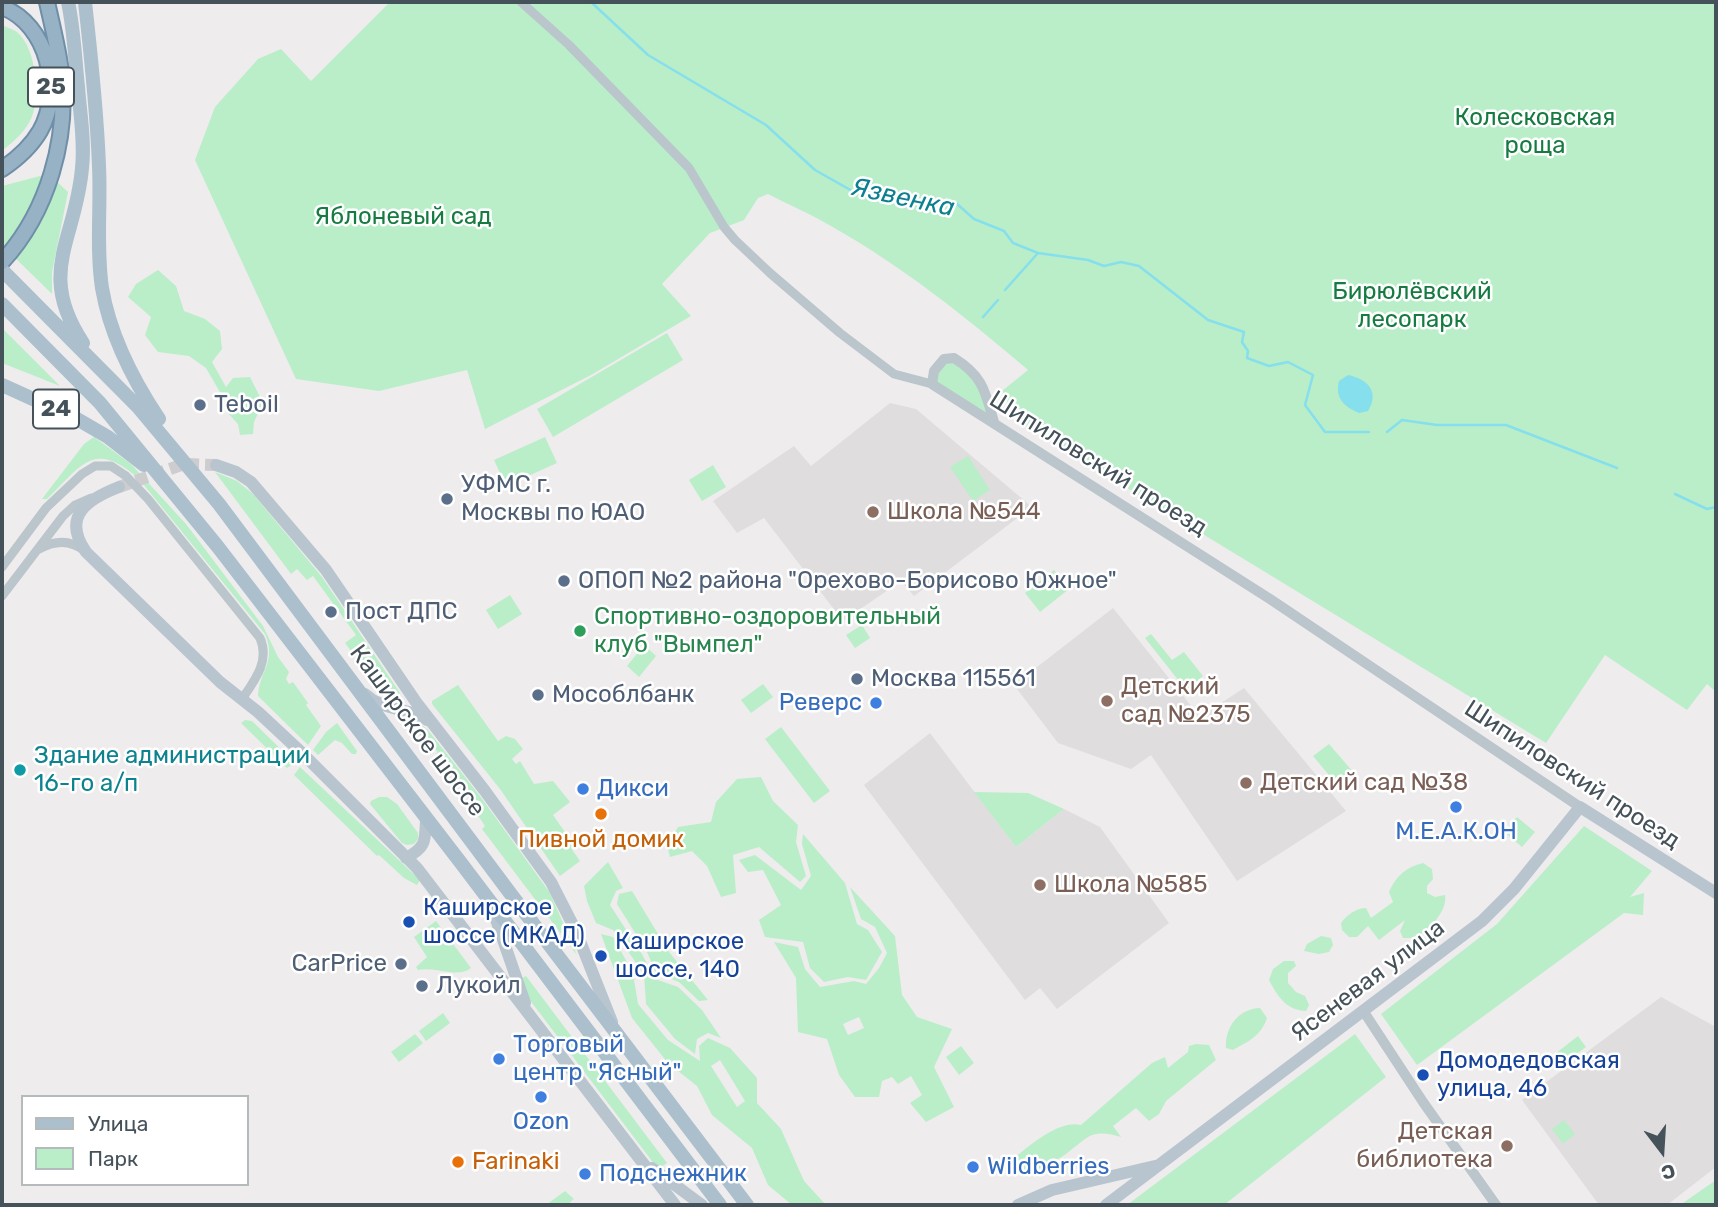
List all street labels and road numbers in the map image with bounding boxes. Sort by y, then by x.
road number: 25 [28,68,74,106]
street label: Шипиловский проезд [984,385,1212,543]
road number: 24 [33,390,79,428]
street label: Каширское шоссе [343,639,491,823]
street label: Шипиловский проезд [1459,695,1685,855]
street label: Ясеневая улица [1285,914,1451,1048]

